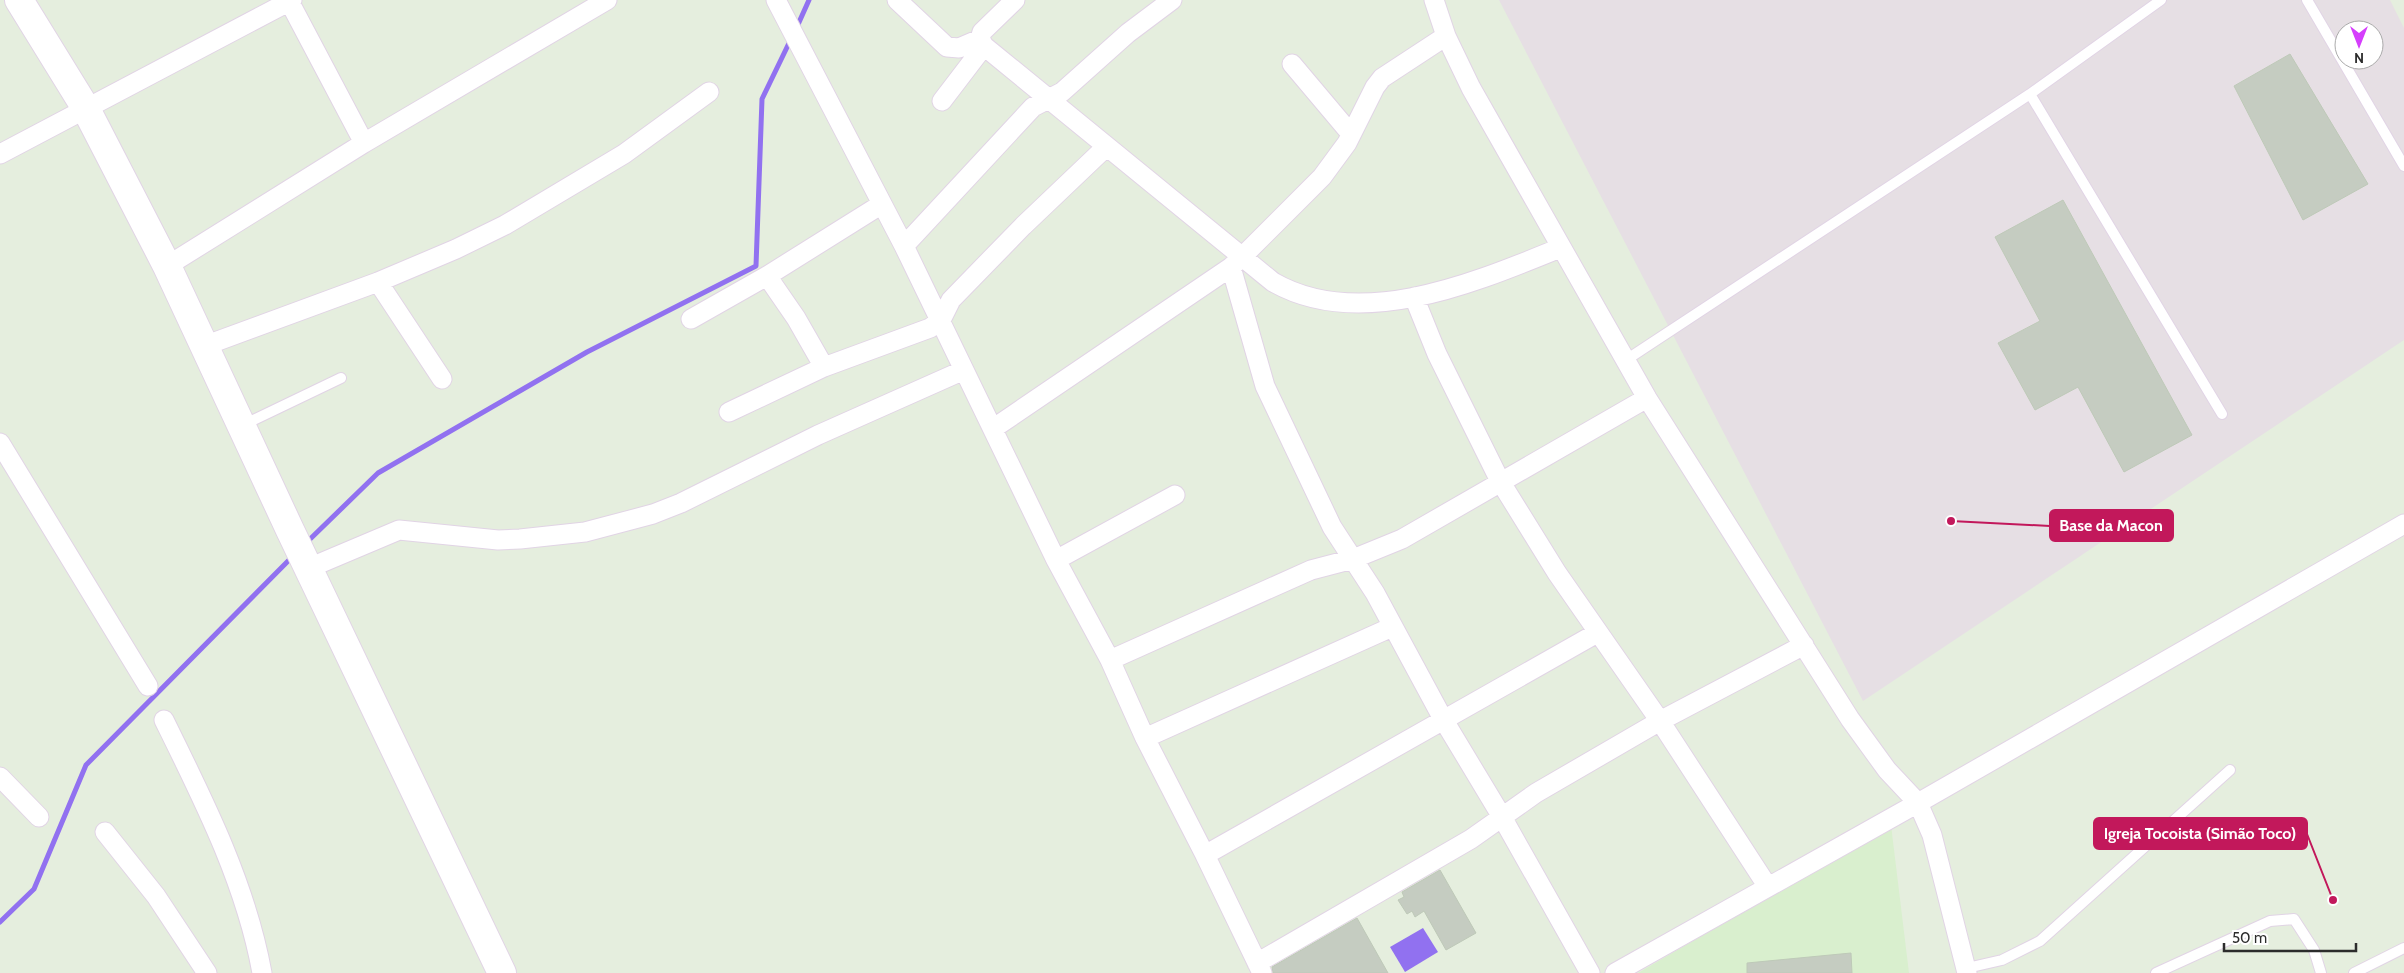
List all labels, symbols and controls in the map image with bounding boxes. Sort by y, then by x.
north arrow [2334,20,2384,70]
text: N [2354,49,2364,67]
callout: Base da Macon [2050,510,2173,541]
text: Base da Macon [2059,516,2163,535]
callout: Igreja Tocoista (Simão Toco) [2094,818,2307,849]
text: Igreja Tocoista (Simão Toco) [2104,824,2296,843]
scale bar [2224,920,2356,952]
text: 50 m [2232,929,2267,947]

